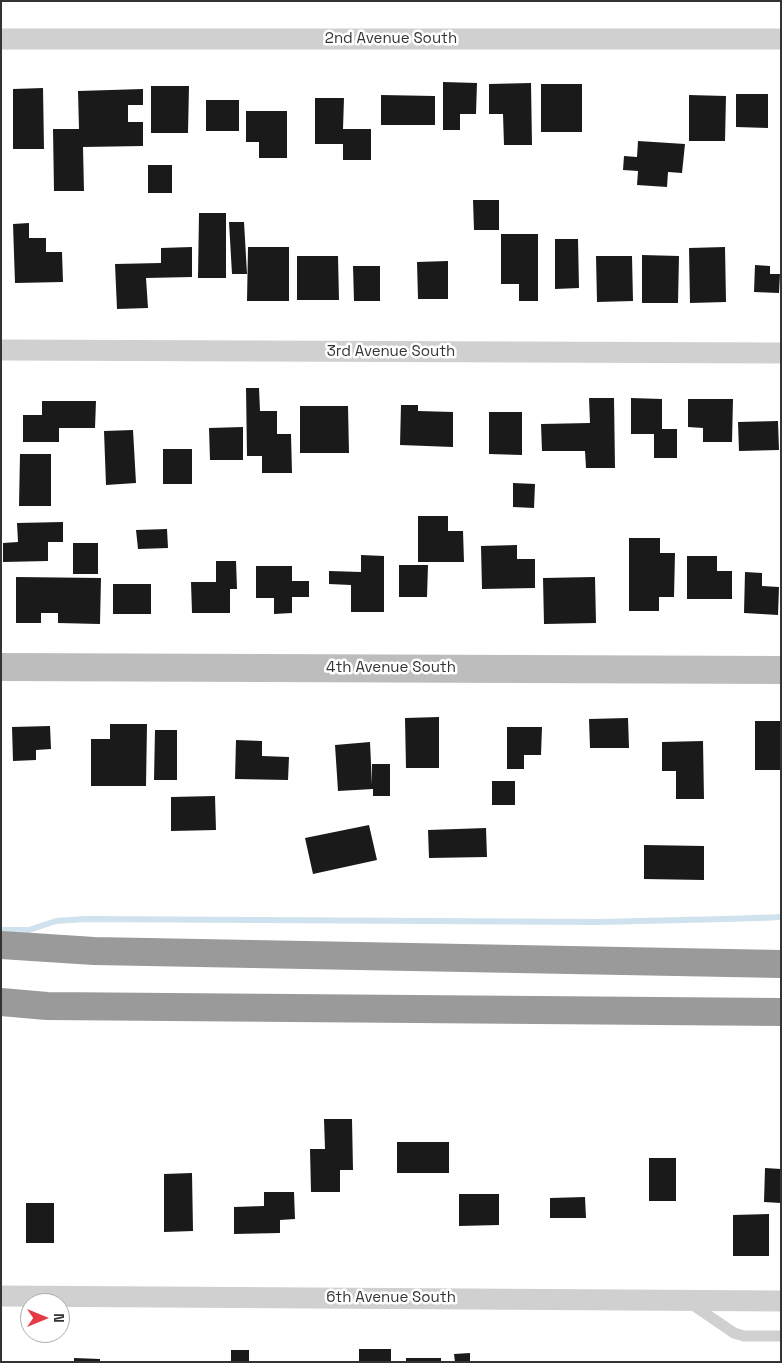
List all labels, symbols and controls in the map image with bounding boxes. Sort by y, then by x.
street label: 2nd Avenue South [325,30,457,48]
street label: 3rd Avenue South [327,343,455,361]
street label: 4th Avenue South [326,659,456,677]
street label: 6th Avenue South [326,1289,456,1307]
north arrow [20,1293,70,1343]
text: N [50,1313,68,1323]

